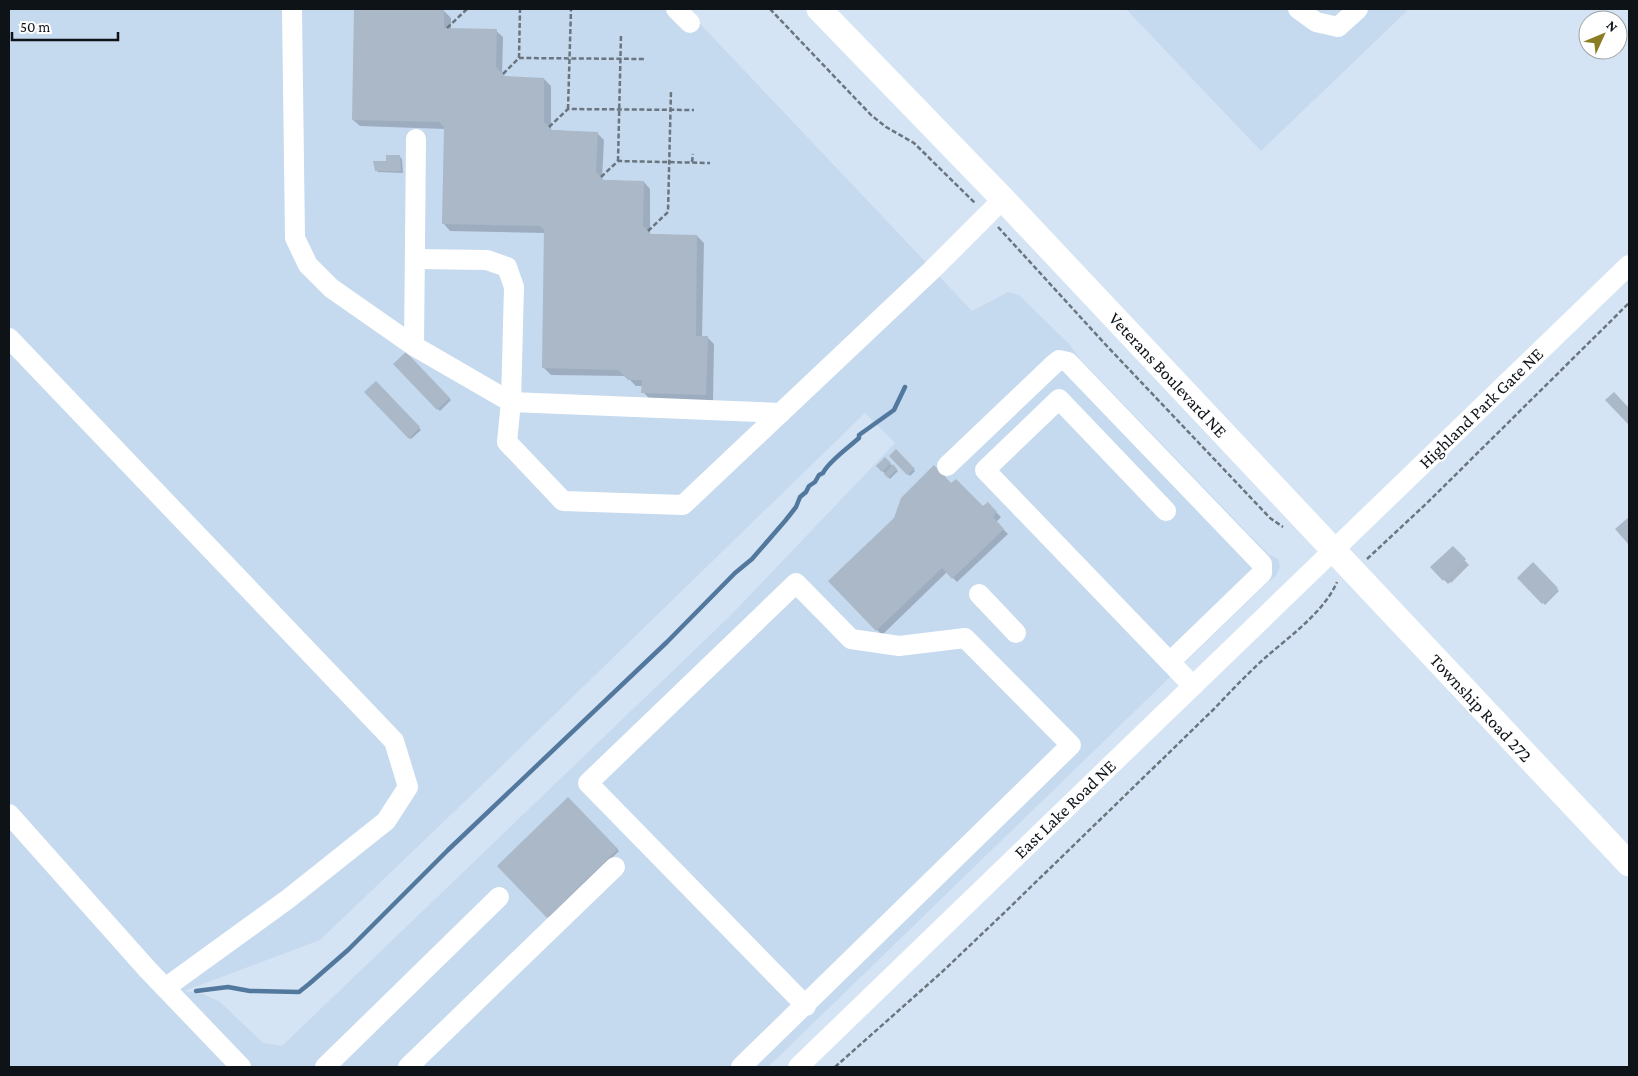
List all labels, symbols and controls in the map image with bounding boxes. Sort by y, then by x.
scale bar [12,10,119,42]
north arrow [1578,10,1628,60]
text: N [1603,17,1622,35]
text: 50 m [20,19,50,35]
street label: Veterans Boulevard NE [1105,308,1231,442]
street label: Highland Park Gate NE [1415,344,1547,472]
street label: Township Road 272 [1426,650,1536,766]
street label: East Lake Road NE [1010,755,1120,862]

